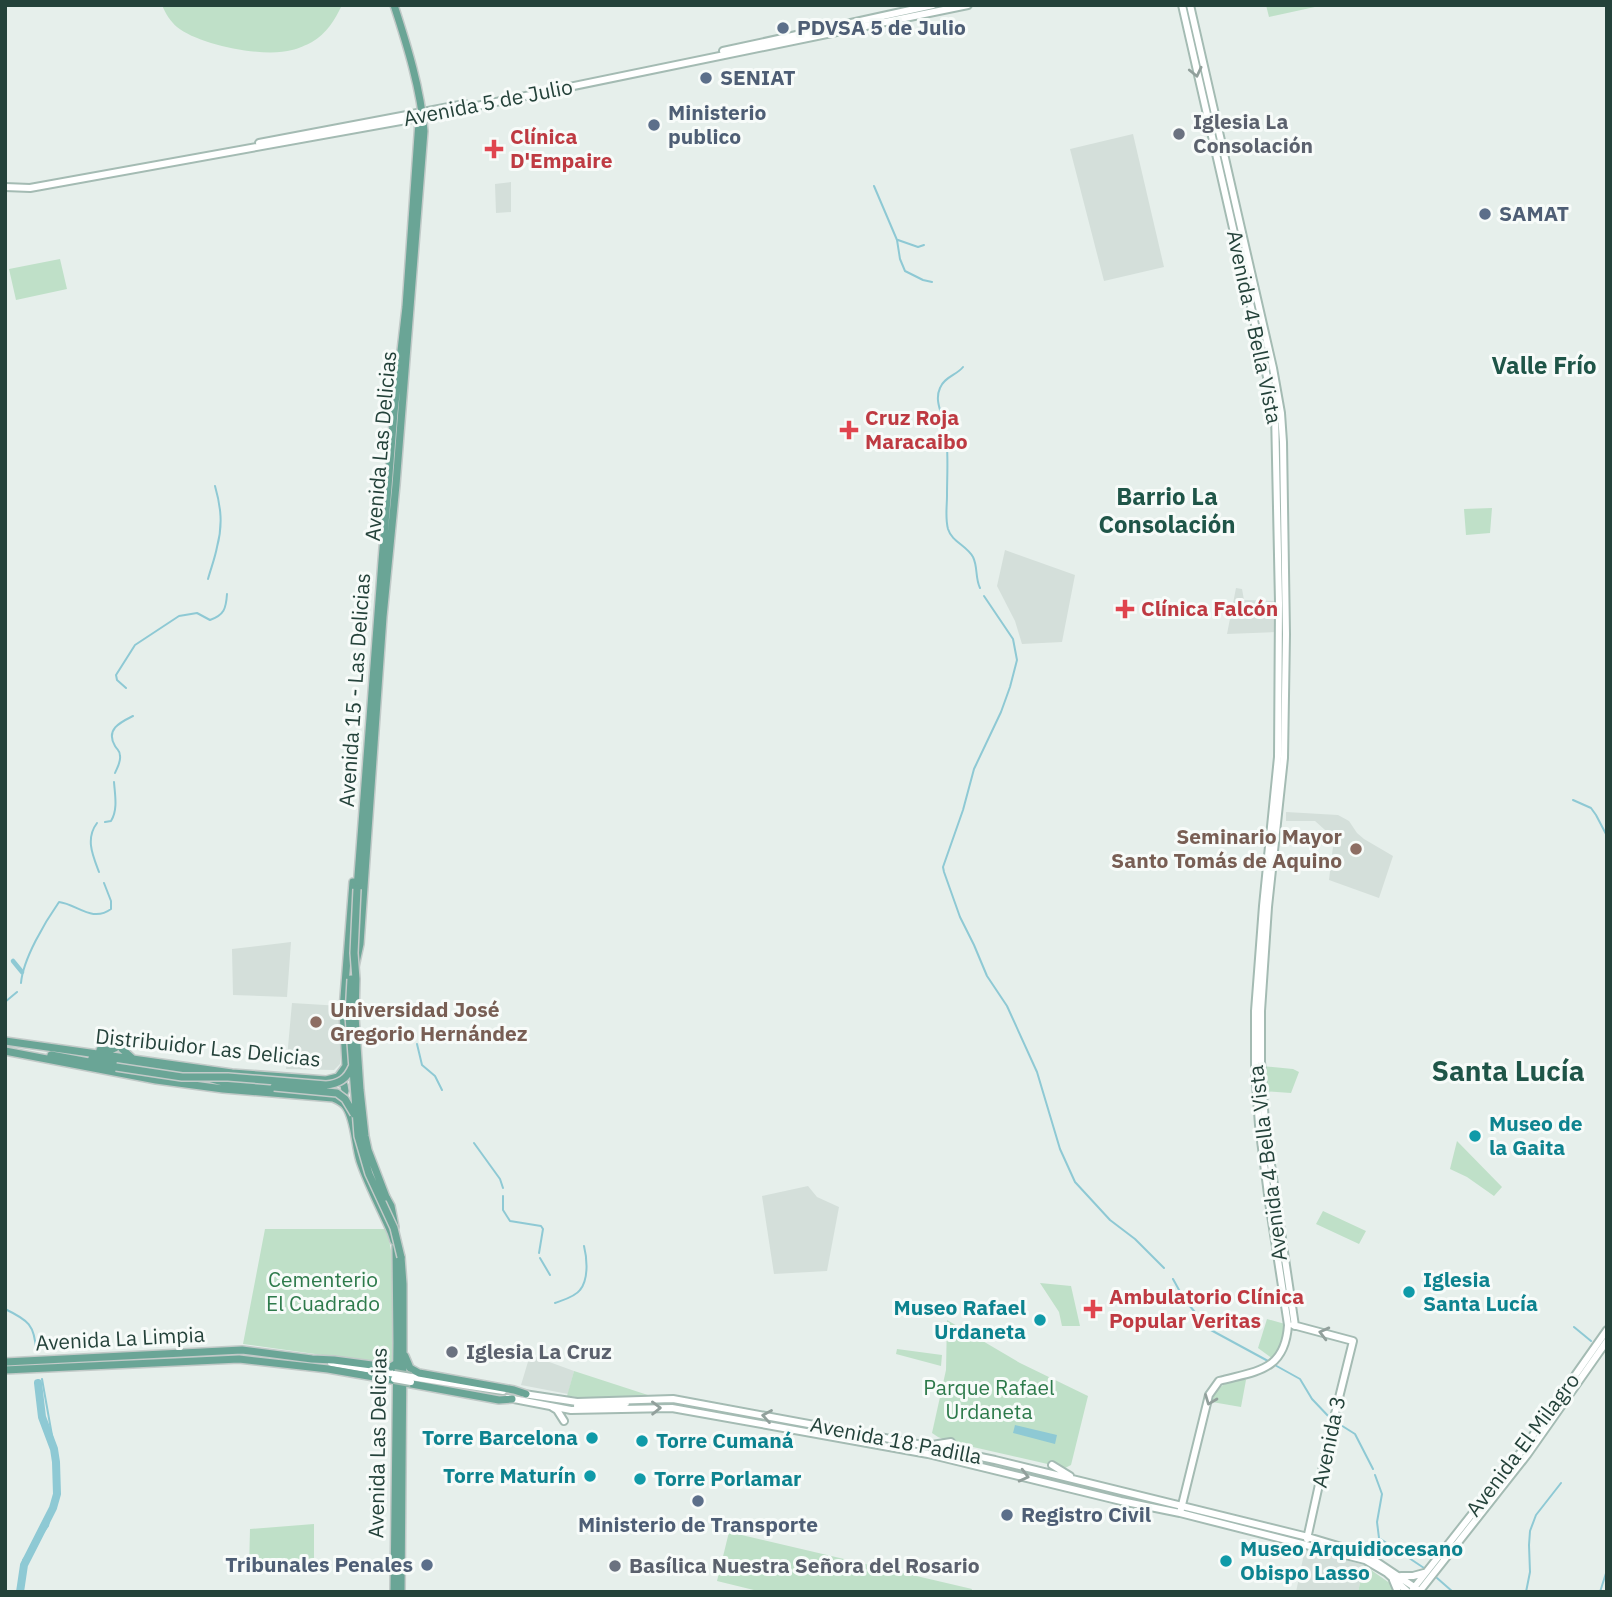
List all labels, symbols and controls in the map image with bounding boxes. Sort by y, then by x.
place label: PDVSA 5 de Julio [797,13,966,41]
marker: PDVSA 5 de Julio [775,20,791,36]
place label: SENIAT [720,63,795,91]
one-way arrow [1188,66,1203,78]
marker: SENIAT [698,70,714,86]
street label: Avenida 5 de Julio [401,72,575,132]
place label: Ministerio publico [668,98,766,150]
place label: Iglesia La Consolación [1193,107,1313,159]
marker: Ministerio publico [646,117,662,133]
place label: Clínica D'Empaire [510,122,613,174]
marker: Iglesia La Consolación [1171,126,1187,142]
marker: Clínica D'Empaire [484,139,504,159]
place label: SAMAT [1499,199,1569,227]
marker: SAMAT [1477,206,1493,222]
street label: Avenida 4 Bella Vista [1221,227,1289,426]
district label: Valle Frío [1491,349,1597,381]
street label: Avenida Las Delicias [358,350,402,542]
place label: Cruz Roja Maracaibo [865,403,968,455]
marker: Cruz Roja Maracaibo [839,420,859,440]
district label: Barrio La Consolación [1098,480,1236,540]
street label: Avenida 15 - Las Delicias [332,572,376,808]
place label: Clínica Falcón [1141,594,1278,622]
marker: Clínica Falcón [1115,599,1135,619]
place label: Seminario Mayor Santo Tomás de Aquino [1111,822,1343,874]
marker: Seminario Mayor Santo Tomás de Aquino [1348,841,1364,857]
place label: Universidad José Gregorio Hernández [330,995,528,1047]
marker: Universidad José Gregorio Hernández [308,1014,324,1030]
street label: Distribuidor Las Delicias [94,1021,322,1073]
district label: Santa Lucía [1431,1052,1585,1089]
street label: Avenida 4 Bella Vista [1241,1064,1293,1263]
place label: Museo de la Gaita [1489,1109,1583,1161]
marker: Museo de la Gaita [1467,1128,1483,1144]
park label: Cementerio El Cuadrado [266,1265,380,1317]
place label: Iglesia Santa Lucía [1423,1265,1538,1317]
place label: Ambulatorio Clínica Popular Veritas [1109,1282,1304,1334]
marker: Iglesia Santa Lucía [1401,1284,1417,1300]
place label: Museo Rafael Urdaneta [894,1293,1026,1345]
marker: Ambulatorio Clínica Popular Veritas [1083,1299,1103,1319]
marker: Museo Rafael Urdaneta [1032,1312,1048,1328]
street label: Avenida La Limpia [34,1320,205,1356]
one-way arrow [1318,1327,1330,1341]
place label: Iglesia La Cruz [466,1337,612,1365]
marker: Iglesia La Cruz [444,1344,460,1360]
street label: Avenida Las Delicias [361,1347,393,1539]
street label: Avenida El Milagro [1459,1367,1585,1522]
park label: Parque Rafael Urdaneta [923,1373,1055,1425]
one-way arrow [1204,1393,1218,1405]
street label: Avenida 3 [1305,1393,1351,1490]
one-way arrow [651,1401,662,1416]
one-way arrow [761,1409,773,1424]
street label: Avenida 18 Padilla [808,1410,984,1470]
place label: Torre Barcelona [422,1423,578,1451]
place label: Torre Cumaná [656,1426,794,1454]
marker: Torre Barcelona [584,1430,600,1446]
marker: Torre Cumaná [634,1433,650,1449]
place label: Torre Maturín [443,1461,576,1489]
place label: Torre Porlamar [654,1464,802,1492]
marker: Torre Maturín [582,1468,598,1484]
one-way arrow [1018,1468,1030,1482]
marker: Torre Porlamar [632,1471,648,1487]
marker: Ministerio de Transporte [690,1493,706,1509]
place label: Registro Civil [1021,1500,1151,1528]
marker: Registro Civil [999,1507,1015,1523]
place label: Ministerio de Transporte [578,1510,818,1538]
place label: Museo Arquidiocesano Obispo Lasso [1240,1534,1463,1586]
place label: Tribunales Penales [225,1550,413,1578]
place label: Basílica Nuestra Señora del Rosario [629,1551,980,1579]
marker: Museo Arquidiocesano Obispo Lasso [1218,1553,1234,1569]
marker: Tribunales Penales [419,1557,435,1573]
marker: Basílica Nuestra Señora del Rosario [607,1558,623,1574]

